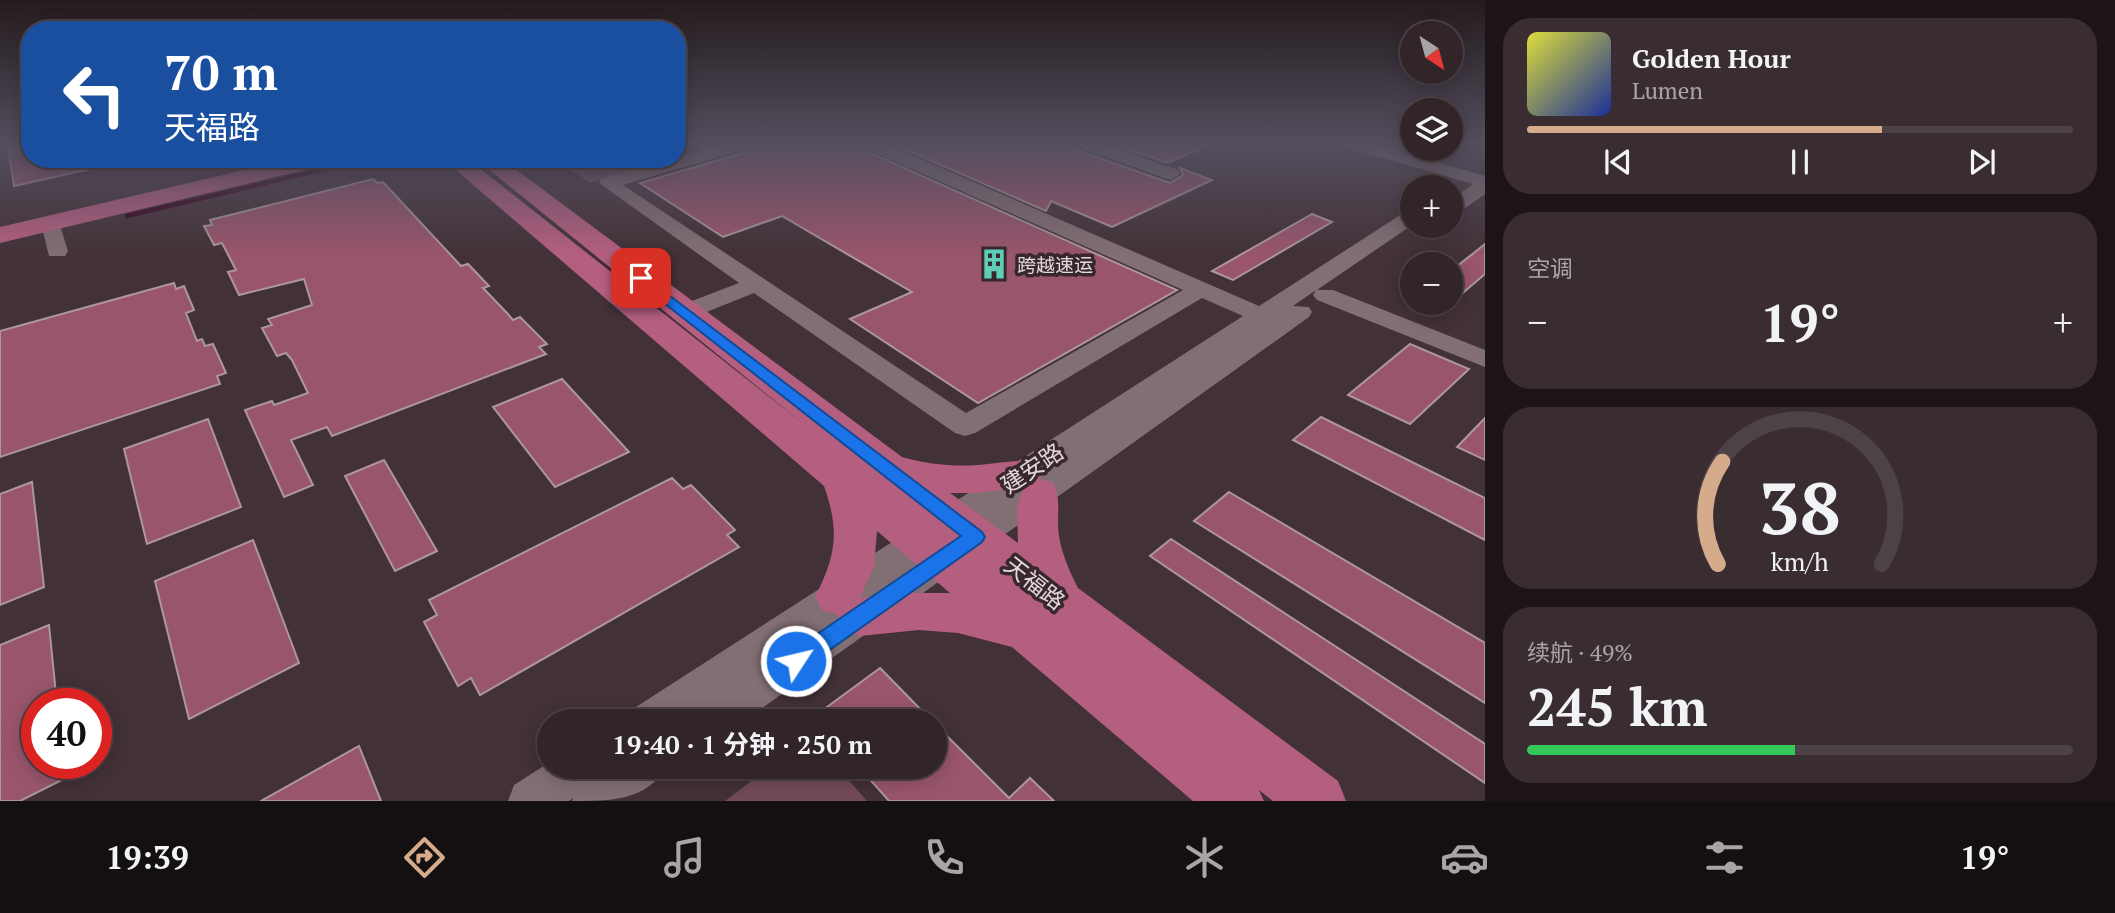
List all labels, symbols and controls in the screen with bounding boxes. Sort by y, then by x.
north arrow [1400,21,1463,84]
map controls [1400,21,1463,315]
text: 70 m [164,39,278,104]
text: Golden Hour [1632,41,1791,75]
icon: left [49,49,140,140]
text: Lumen [1632,75,1703,106]
button: layers [1400,98,1463,161]
text: 天福路 [164,106,260,148]
icon: previous [1599,143,1637,181]
icon: pause [1781,143,1819,181]
icon: next [1963,143,2001,181]
button: + [1400,175,1463,238]
building icon: 跨越速运 [977,247,1011,281]
pin [611,248,671,308]
place label: 跨越速运 [1017,252,1093,277]
button: − [1400,252,1463,315]
text: 空调 [1527,253,1573,284]
icon: arrive [622,259,660,297]
text: 19° [1760,288,1840,357]
text: − [1527,297,1547,347]
text: + [2053,297,2073,347]
street label: 建安路 [995,436,1069,500]
text: 38 [1759,458,1841,555]
text: km/h [1771,544,1829,577]
street label: 天福路 [998,550,1072,616]
position arrow [759,624,833,698]
text: 续航 · 49% [1527,637,1633,668]
text: 245 km [1527,672,1708,741]
speed limit sign: 40 [21,688,112,779]
text: 19:40 · 1 分钟 · 250 m [612,727,872,761]
icon: directions [400,833,449,882]
icon: music [660,833,709,882]
icon: phone [920,833,969,882]
icon: climate [1180,833,1229,882]
icon: car [1440,833,1489,882]
icon: filters [1700,833,1749,882]
text: 19:39 [106,836,189,878]
text: 19° [1960,836,2009,878]

